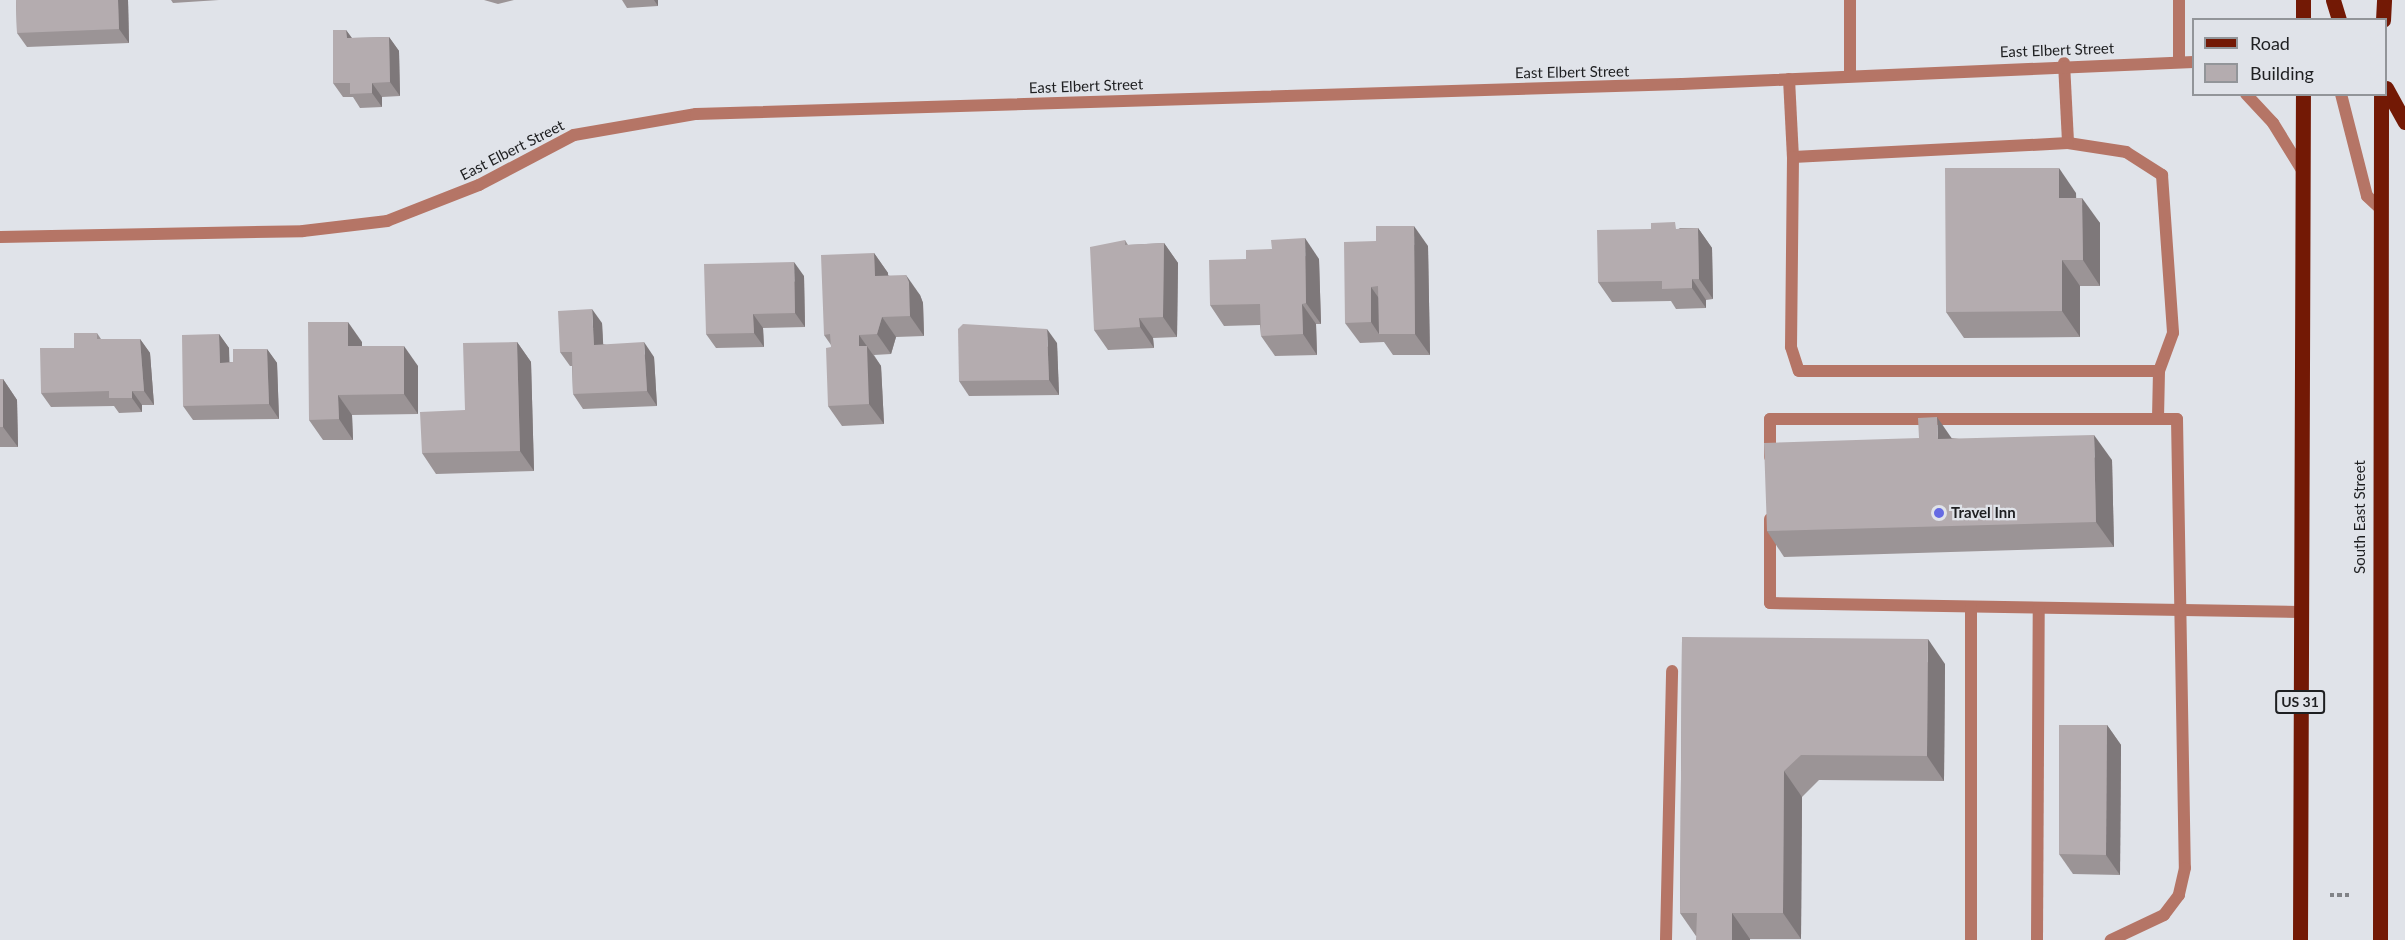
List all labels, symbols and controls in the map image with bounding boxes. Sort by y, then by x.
legend [2192,18,2387,96]
text: Road [2250,32,2290,54]
street label: East Elbert Street [2000,39,2114,61]
street label: East Elbert Street [1515,62,1629,82]
text: Building [2250,62,2314,84]
street label: East Elbert Street [1029,75,1143,97]
street label: East Elbert Street [457,116,567,184]
street label: South East Street [2351,460,2369,574]
place label: Travel Inn [1951,504,2016,522]
marker: Travel Inn [1932,506,1946,520]
road number: US 31 [2274,691,2326,713]

